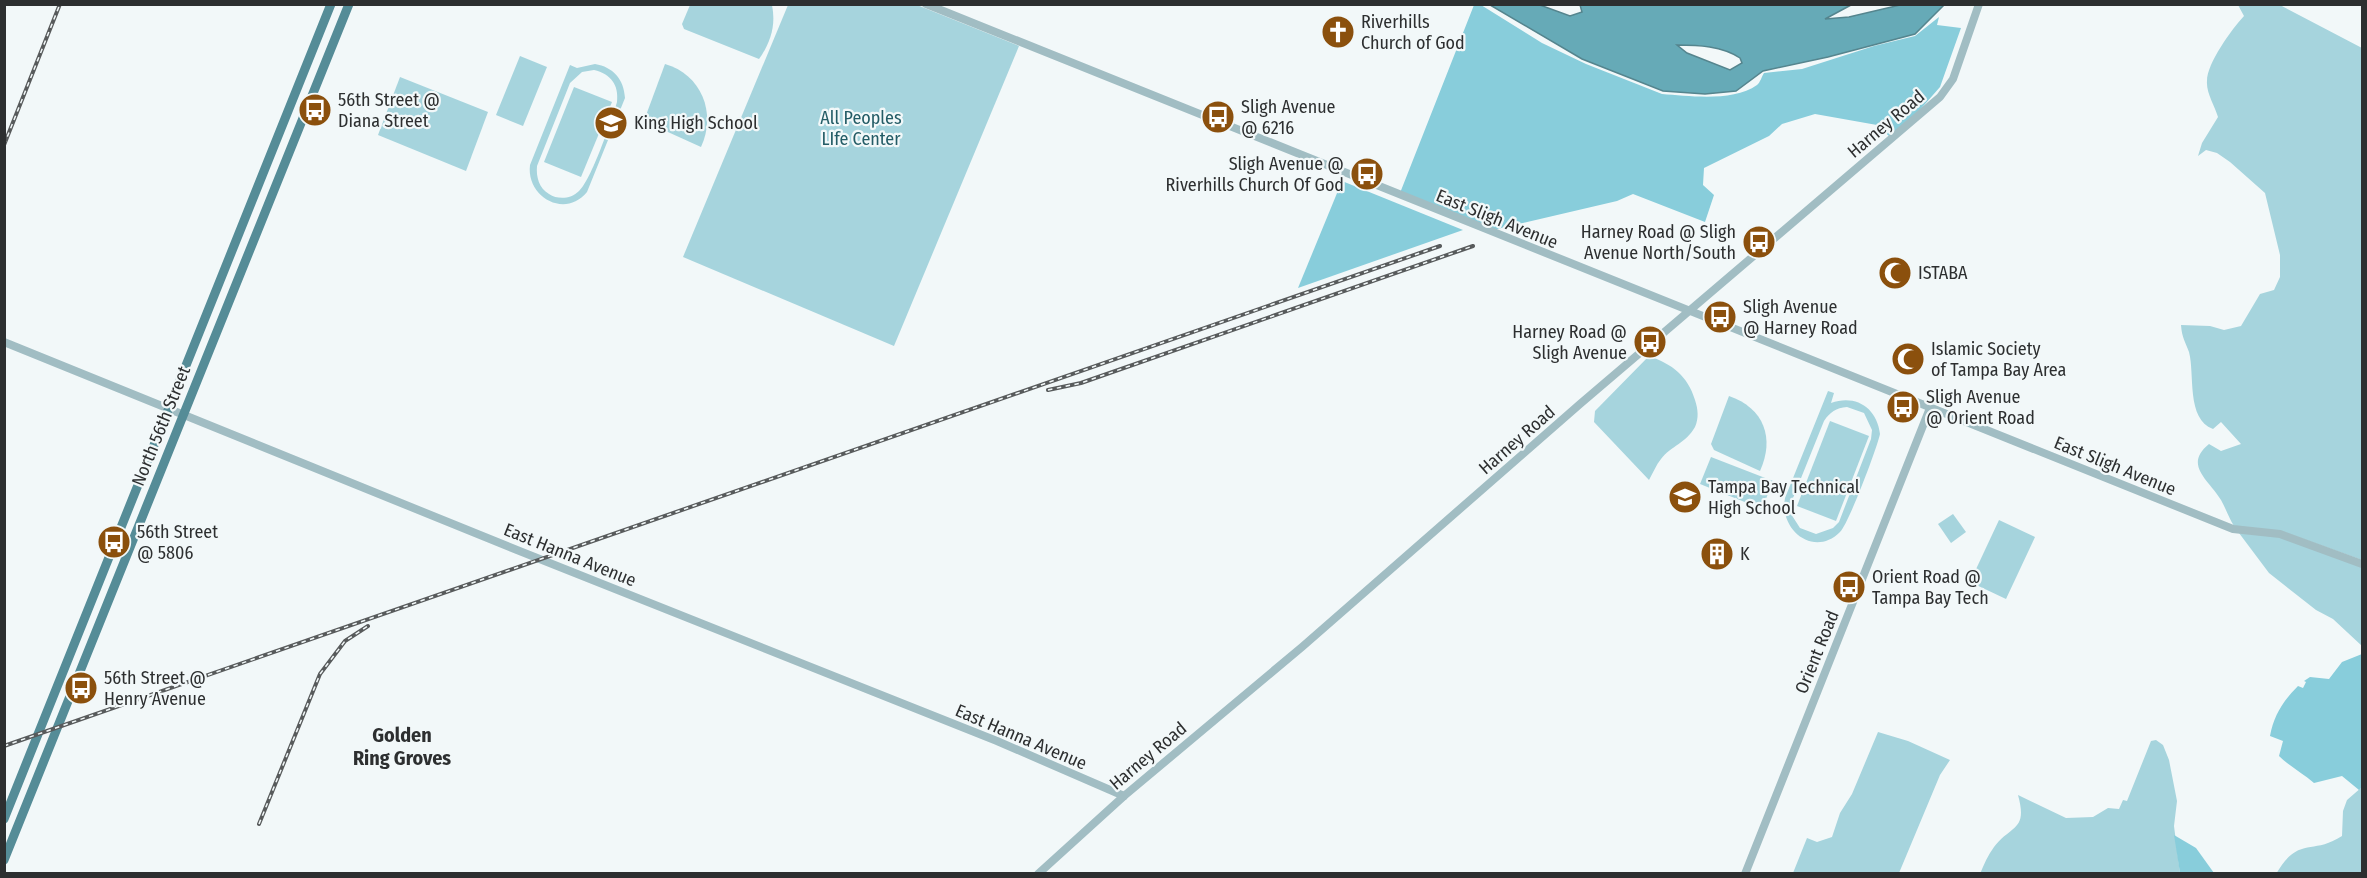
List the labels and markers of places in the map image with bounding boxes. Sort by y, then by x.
place label: Riverhills Church of God [1361,11,1465,54]
church icon: Riverhills Church of God [1320,14,1356,50]
place label: 56th Street @ Diana Street [338,89,440,132]
bus stop icon: 56th Street @ Diana Street [297,92,333,128]
place label: Sligh Avenue @ 6216 [1241,96,1336,139]
bus stop icon: Sligh Avenue @ 6216 [1200,99,1236,135]
school or university icon: King High School [593,105,629,141]
place label: King High School [634,112,758,134]
place label: Sligh Avenue @ Riverhills Church Of God [1166,153,1344,196]
bus stop icon: Sligh Avenue @ Riverhills Church Of God [1349,156,1385,192]
place label: Harney Road @ Sligh Avenue North/South [1581,221,1736,264]
bus stop icon: Harney Road @ Sligh Avenue North/South [1741,224,1777,260]
mosque icon: ISTABA [1877,255,1913,291]
place label: ISTABA [1918,262,1968,284]
place label: Sligh Avenue @ Harney Road [1743,296,1858,339]
bus stop icon: Sligh Avenue @ Harney Road [1702,299,1738,335]
place label: Harney Road @ Sligh Avenue [1512,321,1627,364]
bus stop icon: Harney Road @ Sligh Avenue [1632,324,1668,360]
place label: Islamic Society of Tampa Bay Area [1931,338,2066,381]
mosque icon: Islamic Society of Tampa Bay Area [1890,341,1926,377]
place label: Sligh Avenue @ Orient Road [1926,386,2035,429]
bus stop icon: Sligh Avenue @ Orient Road [1885,389,1921,425]
place label: Tampa Bay Technical High School [1708,476,1860,519]
school or university icon: Tampa Bay Technical High School [1667,479,1703,515]
place label: 56th Street @ 5806 [137,521,218,564]
bus stop icon: 56th Street @ 5806 [96,524,132,560]
building icon: K [1699,536,1735,572]
place label: K [1740,543,1750,565]
place label: Orient Road @ Tampa Bay Tech [1872,566,1989,609]
bus stop icon: Orient Road @ Tampa Bay Tech [1831,569,1867,605]
place label: 56th Street @ Henry Avenue [104,667,206,710]
bus stop icon: 56th Street @ Henry Avenue [63,670,99,706]

